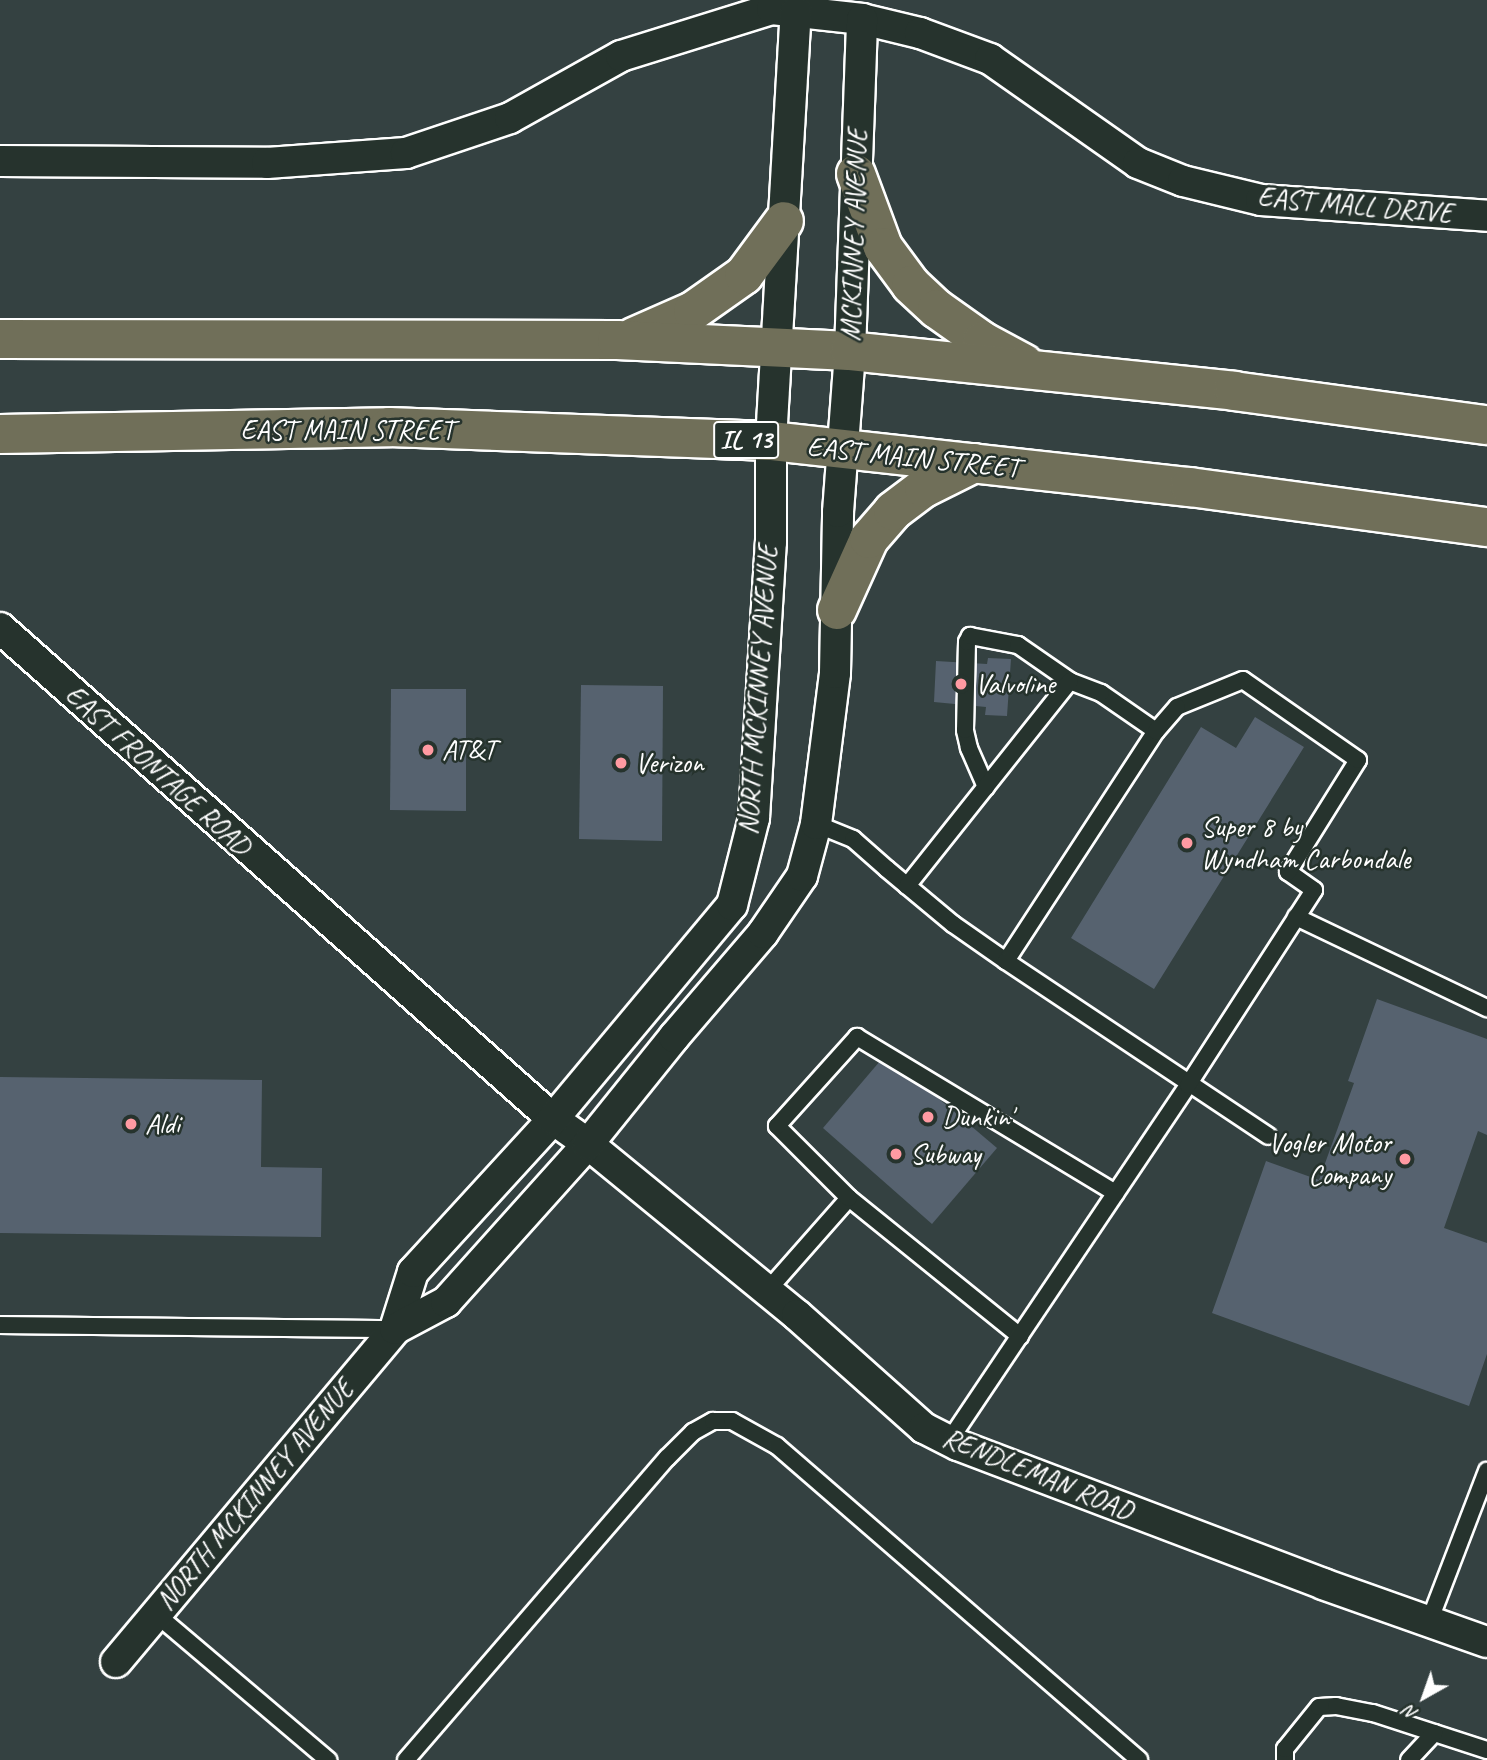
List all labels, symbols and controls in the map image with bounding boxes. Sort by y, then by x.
street label: MCKINNEY AVENUE [833,128,875,342]
street label: EAST MALL DRIVE [1257,180,1453,230]
street label: EAST MAIN STREET [241,413,453,447]
road number: IL 13 [713,418,779,462]
street label: EAST MAIN STREET [806,429,1020,485]
street label: NORTH MCKINNEY AVENUE [731,543,785,837]
place label: Valvoline [975,667,1055,701]
marker: Valvoline [953,676,969,692]
street label: EAST FRONTAGE ROAD [58,678,258,862]
place label: AT&T [442,733,496,767]
marker: AT&T [420,742,436,758]
place label: Verizon [635,746,704,780]
marker: Verizon [613,755,629,771]
place label: Super 8 by Wyndham Carbondale [1201,810,1411,876]
marker: Super 8 by Wyndham Carbondale [1179,835,1195,851]
place label: Dunkin' [942,1100,1012,1134]
place label: Aldi [145,1107,180,1141]
marker: Dunkin' [920,1109,936,1125]
marker: Aldi [123,1116,139,1132]
place label: Vogler Motor Company [1268,1126,1391,1192]
place label: Subway [910,1137,981,1171]
marker: Subway [888,1146,904,1162]
marker: Vogler Motor Company [1397,1151,1413,1167]
street label: NORTH MCKINNEY AVENUE [148,1372,362,1618]
street label: RENDLEMAN ROAD [938,1421,1138,1527]
north arrow [1389,1662,1459,1732]
text: N [1398,1700,1423,1726]

